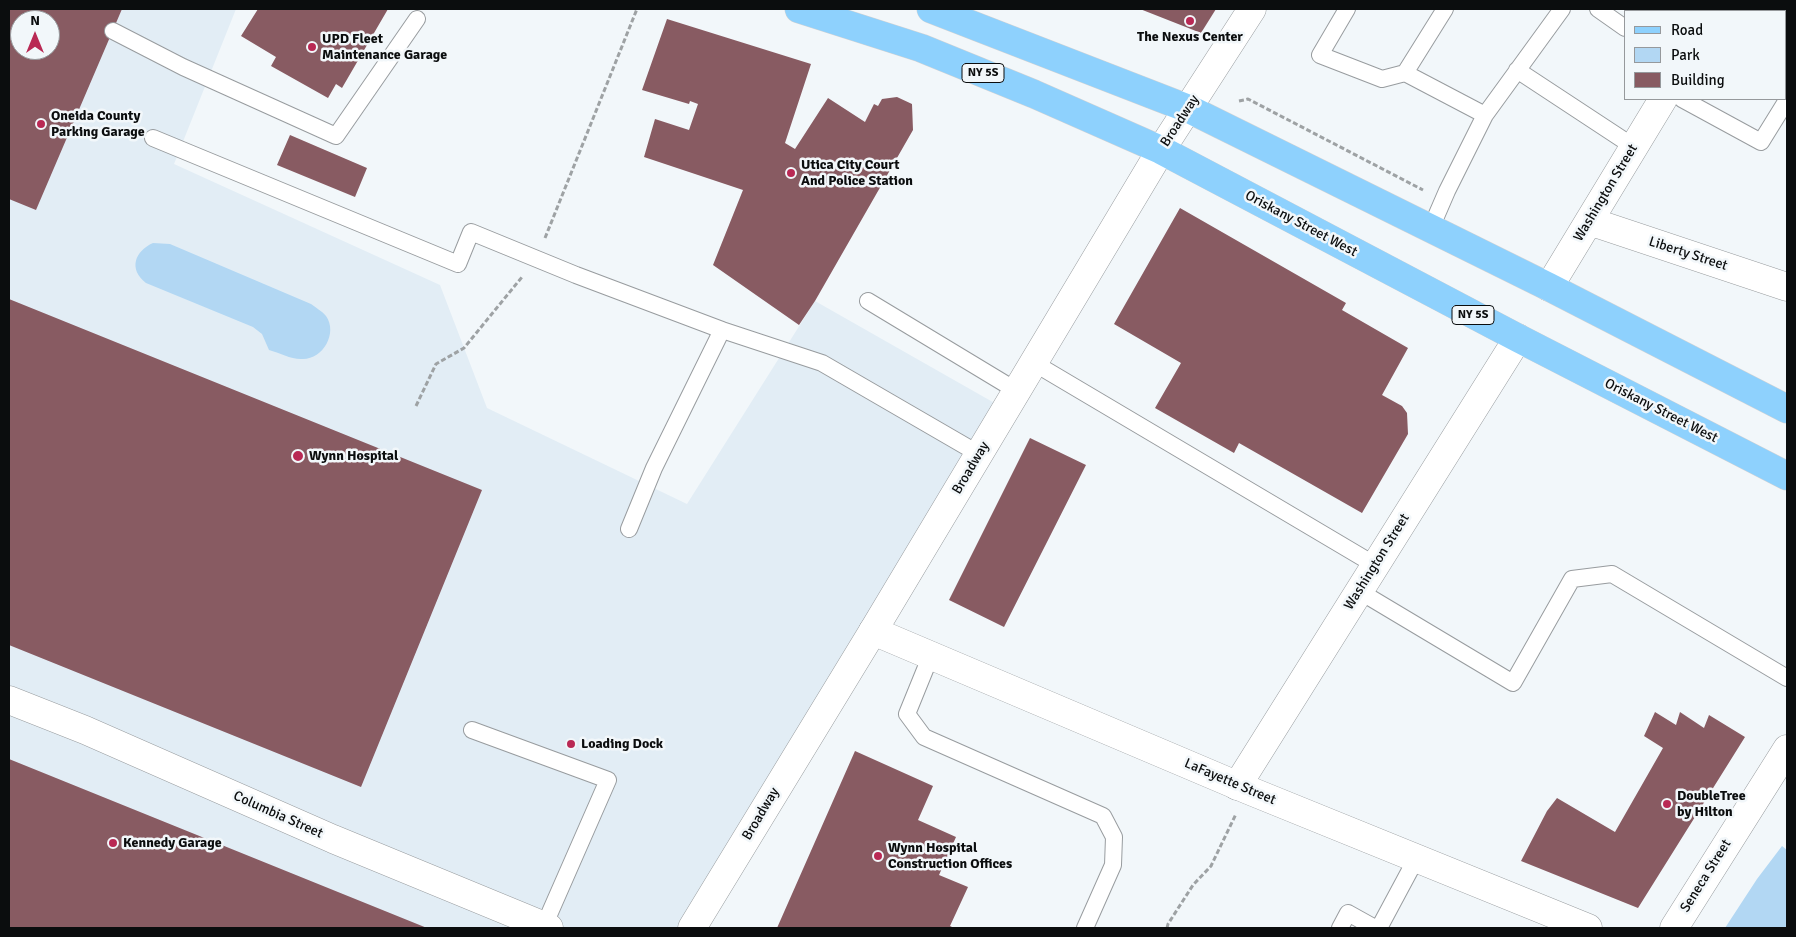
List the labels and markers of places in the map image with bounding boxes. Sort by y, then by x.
marker: The Nexus Center [1184,15,1196,27]
place label: The Nexus Center [1137,29,1243,45]
place label: UPD Fleet Maintenance Garage [322,31,447,64]
marker: UPD Fleet Maintenance Garage [306,41,318,53]
place label: Oneida County Parking Garage [51,108,145,140]
marker: Oneida County Parking Garage [35,118,47,130]
place label: Utica City Court And Police Station [801,157,913,190]
marker: Utica City Court And Police Station [785,167,797,179]
place label: Wynn Hospital [309,448,398,464]
marker: Wynn Hospital [291,449,305,463]
place label: Loading Dock [581,736,663,752]
marker: Loading Dock [565,738,577,750]
place label: DoubleTree by Hilton [1677,788,1746,820]
marker: DoubleTree by Hilton [1661,798,1673,810]
place label: Kennedy Garage [123,835,222,851]
marker: Kennedy Garage [107,837,119,849]
place label: Wynn Hospital Construction Offices [888,840,1012,872]
marker: Wynn Hospital Construction Offices [872,850,884,862]

